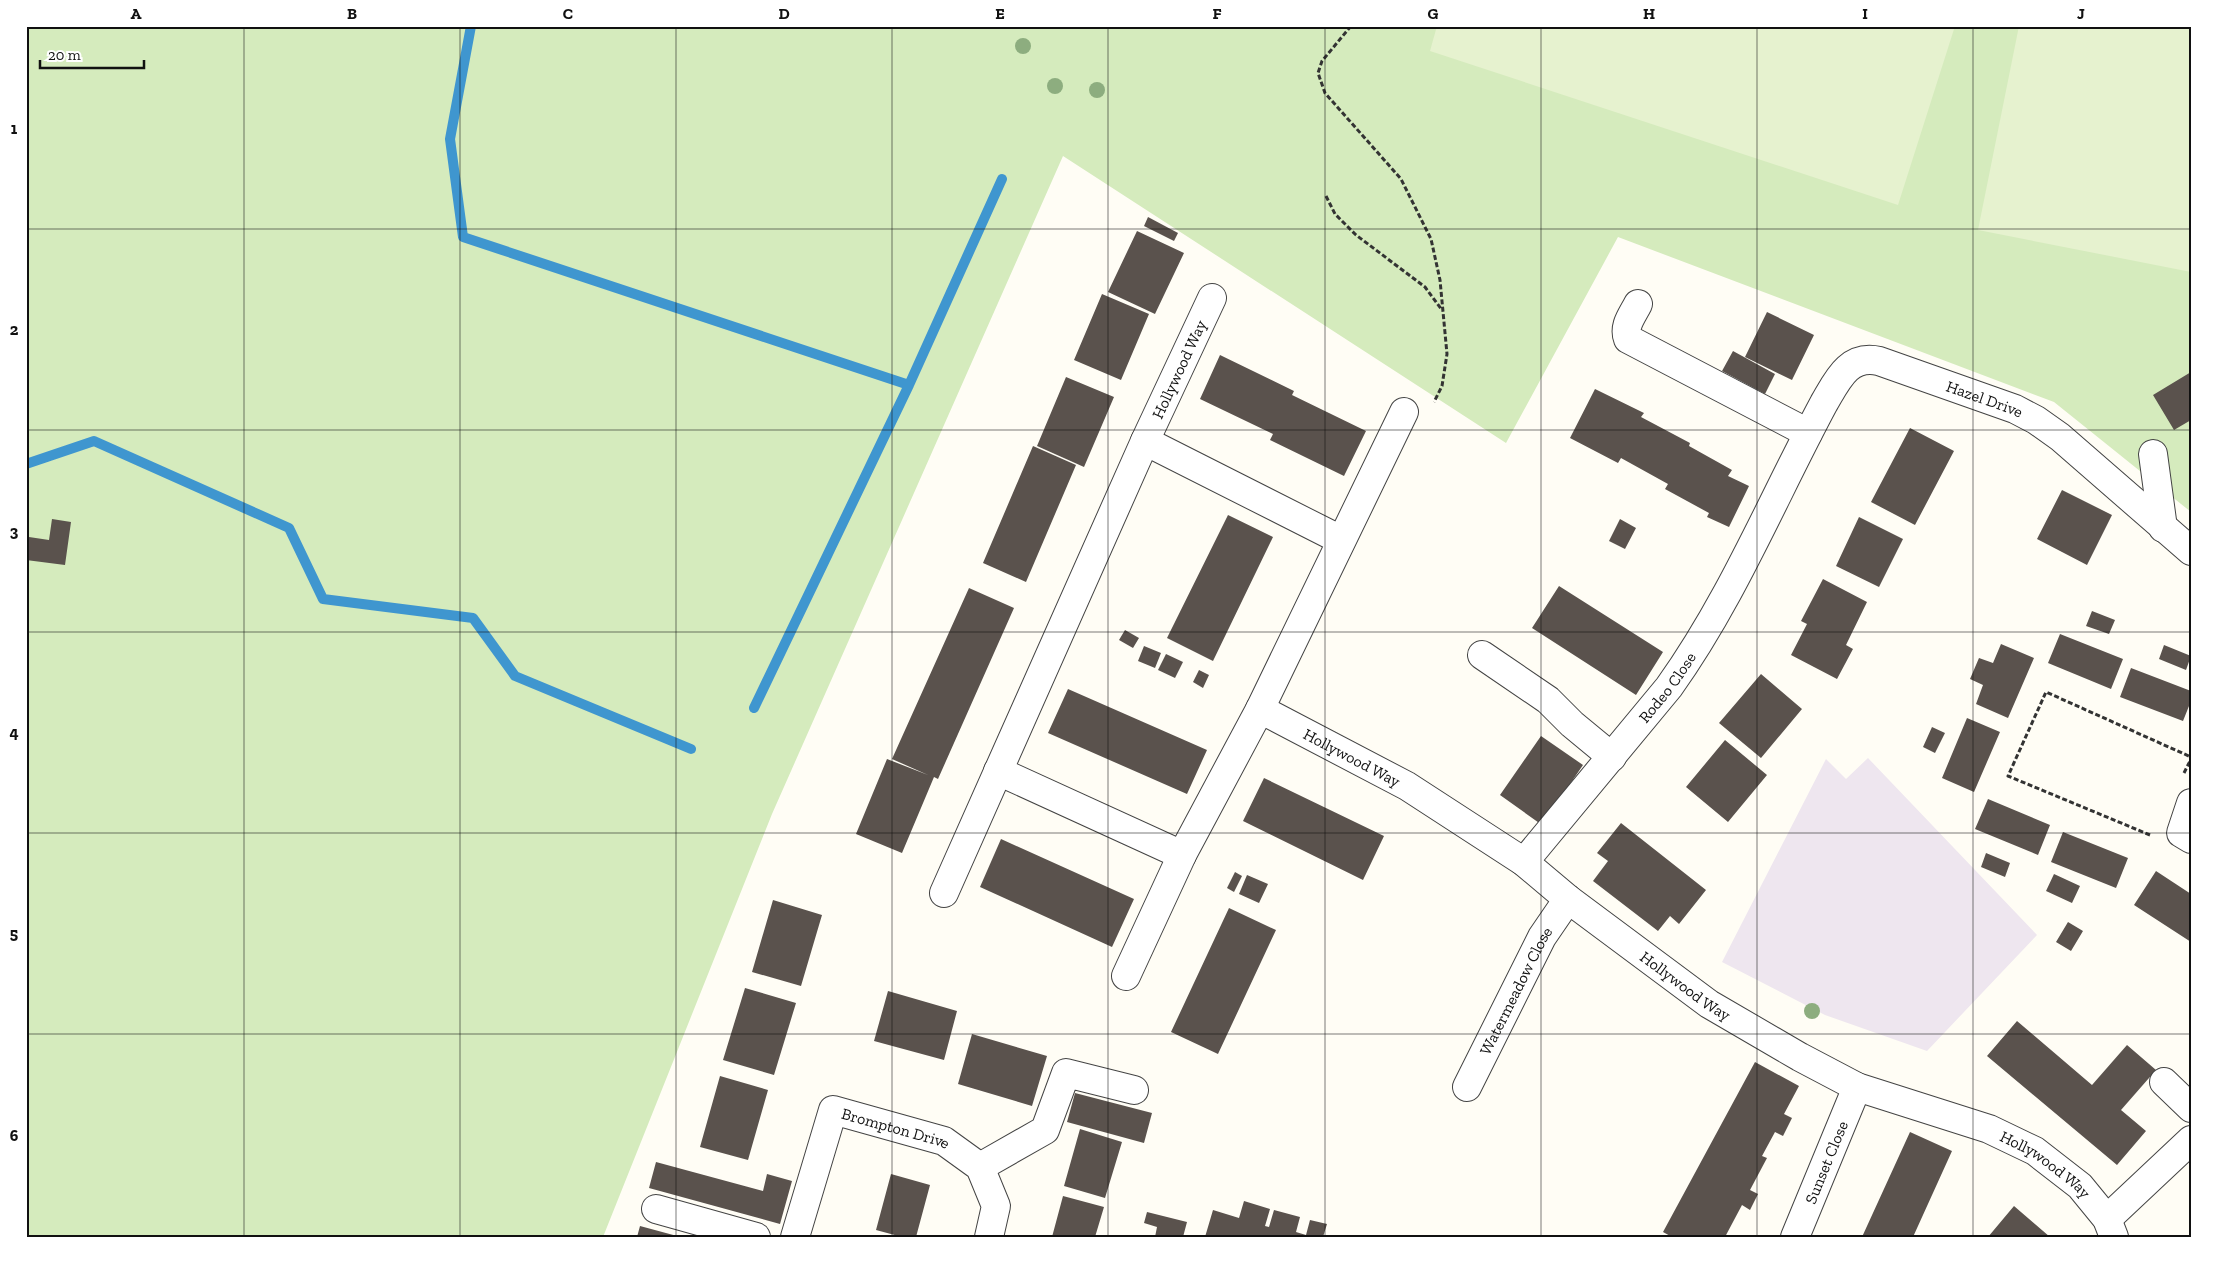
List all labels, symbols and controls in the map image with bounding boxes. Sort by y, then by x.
text: A [131,4,142,23]
text: B [347,4,357,23]
text: C [563,4,573,23]
text: D [778,4,790,23]
text: E [995,4,1005,23]
text: F [1212,4,1222,23]
text: G [1428,4,1439,23]
text: H [1643,4,1655,23]
text: I [1862,4,1868,23]
text: J [2077,4,2085,23]
scale bar [40,38,144,70]
text: 20 m [48,46,81,64]
text: 1 [11,119,18,138]
street label: Hollywood Way [1148,316,1211,422]
text: 2 [10,320,19,339]
street label: Hazel Drive [1944,377,2026,422]
text: 3 [10,522,19,541]
street label: Rodeo Close [1635,649,1700,726]
text: 4 [9,723,19,742]
street label: Hollywood Way [1300,725,1404,791]
street label: Watermeadow Close [1476,923,1556,1058]
text: 5 [10,924,18,943]
street label: Hollywood Way [1636,947,1735,1025]
street label: Brompton Drive [839,1104,954,1153]
street label: Sunset Close [1801,1118,1852,1207]
text: 6 [10,1126,19,1145]
street label: Hollywood Way [1997,1127,2095,1203]

